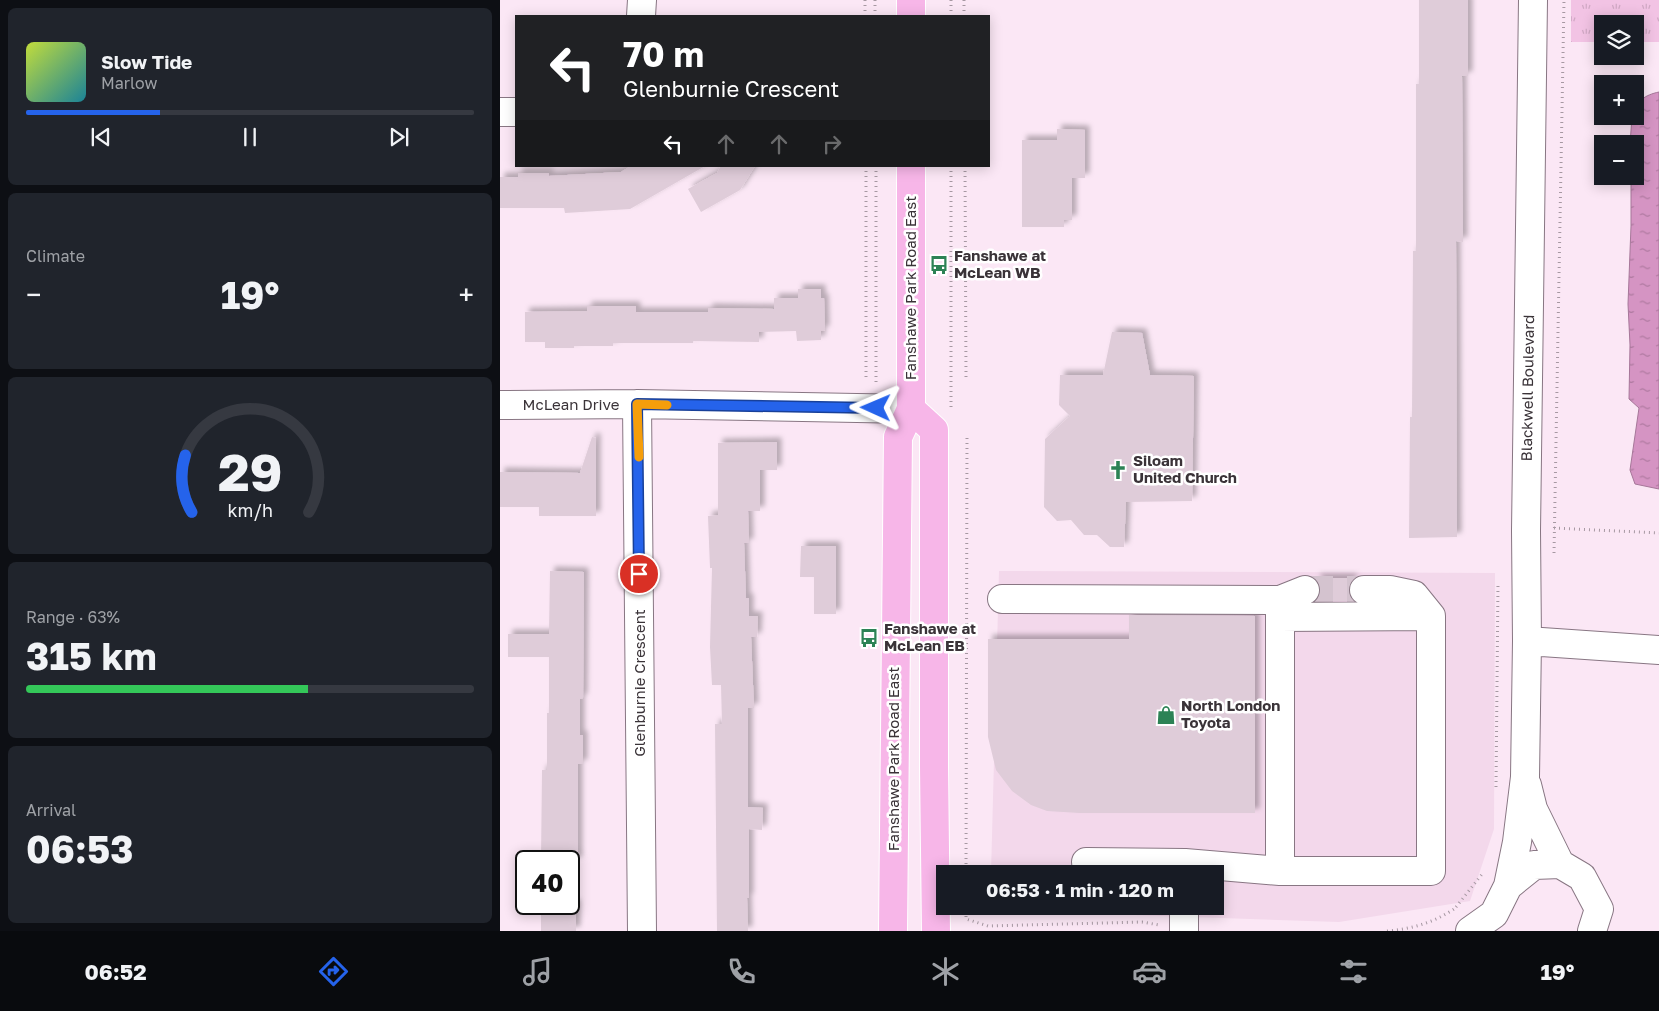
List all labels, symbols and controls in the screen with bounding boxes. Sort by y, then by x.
map controls [1594,15,1644,185]
button: layers [1594,15,1644,65]
text: 70 m [623,33,704,75]
icon: left [540,35,605,100]
text: Slow Tide [101,50,192,73]
text: Marlow [101,73,157,93]
text: Glenburnie Crescent [623,75,839,102]
button: + [1594,75,1644,125]
icon: previous [87,123,115,151]
icon: pause [236,123,264,151]
icon: next [385,123,413,151]
icon: left [659,130,687,158]
icon: ahead [712,130,740,158]
icon: ahead [765,130,793,158]
icon: right [818,130,846,158]
button: − [1594,135,1644,185]
street label: Fanshawe Park Road East [901,196,919,380]
text: Climate [26,246,85,266]
place label: Fanshawe at McLean WB [954,246,1046,281]
bus stop icon: Fanshawe at McLean WB [928,254,950,276]
text: 19° [221,272,279,317]
text: − [26,278,41,311]
text: + [459,278,474,311]
street label: Blackwell Boulevard [1517,314,1537,461]
position arrow [849,381,901,433]
street label: McLean Drive [523,395,620,413]
text: 29 [218,440,282,502]
place label: Siloam United Church [1133,451,1237,486]
church icon: Siloam United Church [1107,459,1129,481]
text: km/h [227,499,273,521]
pin [618,553,660,595]
icon: arrive [625,560,653,588]
text: Range · 63% [26,607,120,627]
street label: Glenburnie Crescent [630,609,648,757]
place label: Fanshawe at McLean EB [884,619,976,654]
bus stop icon: Fanshawe at McLean EB [858,627,880,649]
text: 315 km [26,633,157,678]
street label: Fanshawe Park Road East [884,667,902,851]
place label: North London Toyota [1181,696,1280,731]
shop icon: North London Toyota [1155,704,1177,726]
text: Arrival [26,800,76,820]
text: 06:53 [26,826,133,871]
speed limit sign: 40 [515,850,580,915]
text: 06:53 · 1 min · 120 m [986,878,1174,901]
icon: directions [316,954,351,989]
icon: music [520,954,555,989]
icon: phone [724,954,759,989]
icon: climate [928,954,963,989]
icon: car [1132,954,1167,989]
icon: filters [1336,954,1371,989]
text: 06:52 [85,958,147,985]
text: 19° [1540,958,1574,985]

